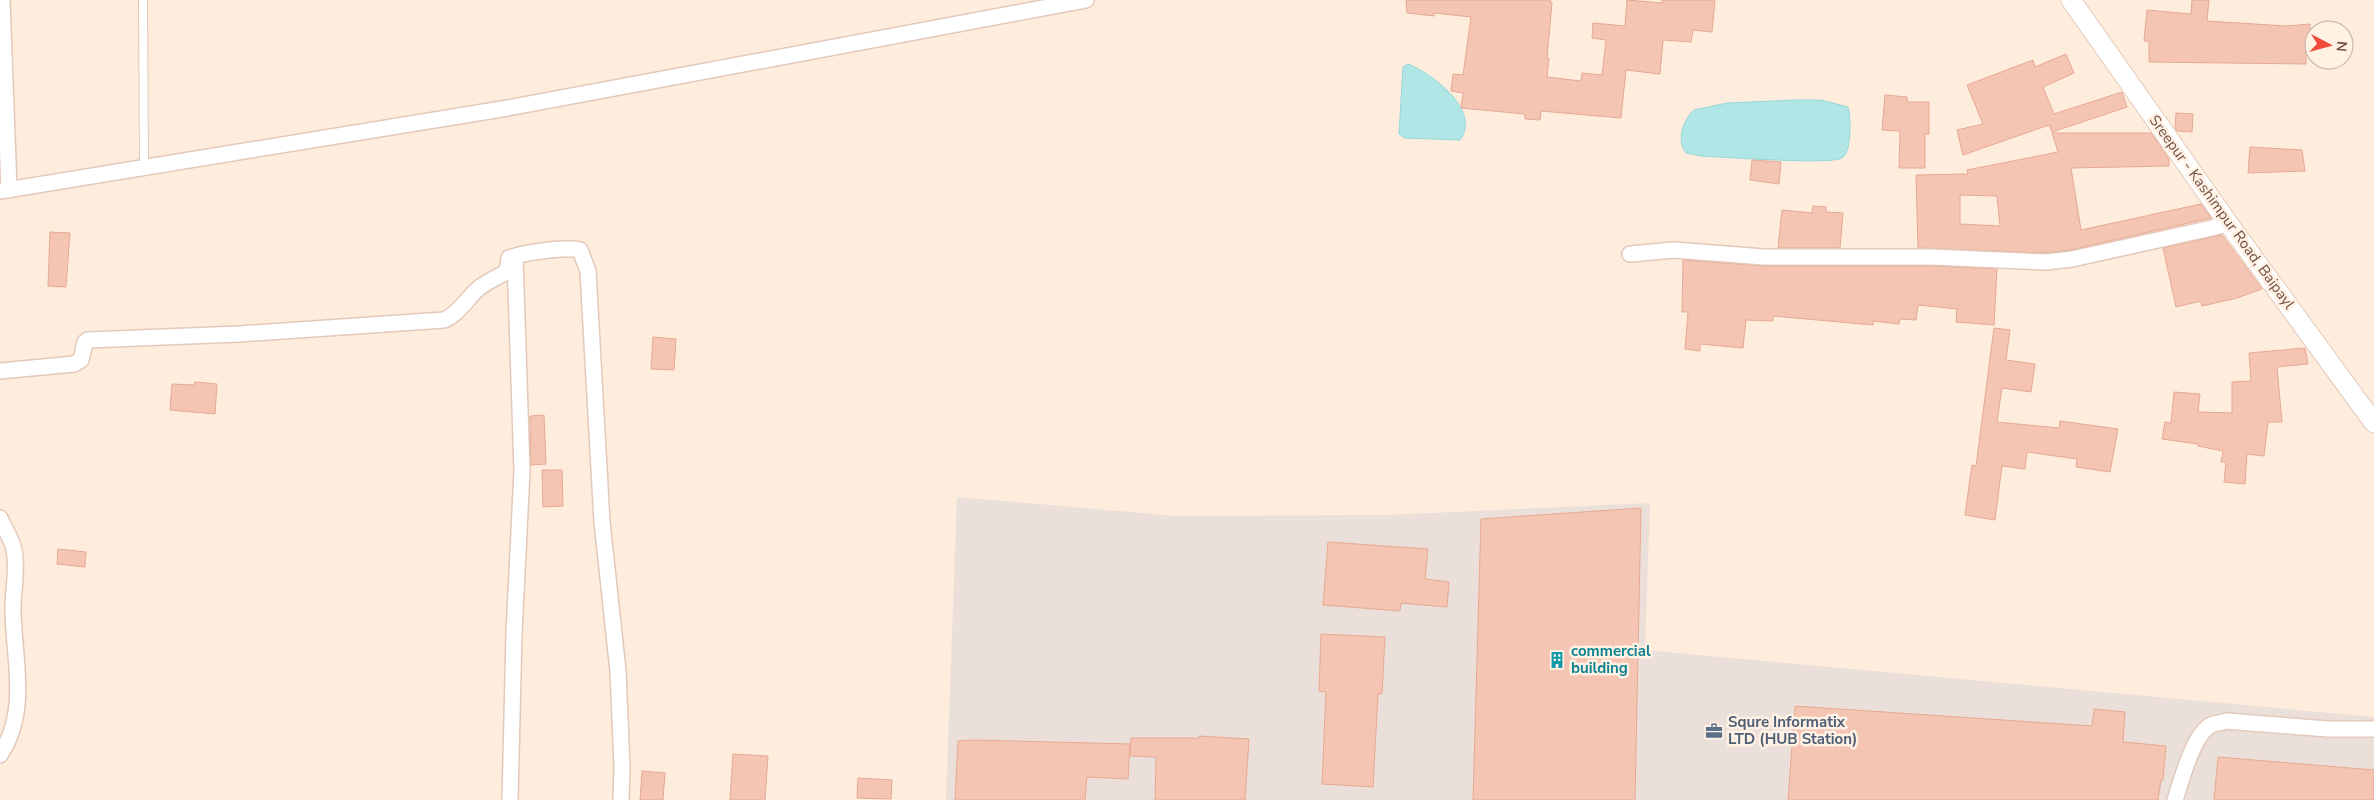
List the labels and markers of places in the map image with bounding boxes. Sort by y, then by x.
place label: commercial building [1571,641,1651,678]
building icon: commercial building [1547,650,1567,670]
place label: Squre Informatix LTD (HUB Station) [1728,712,1857,749]
office icon: Squre Informatix LTD (HUB Station) [1704,721,1724,741]

